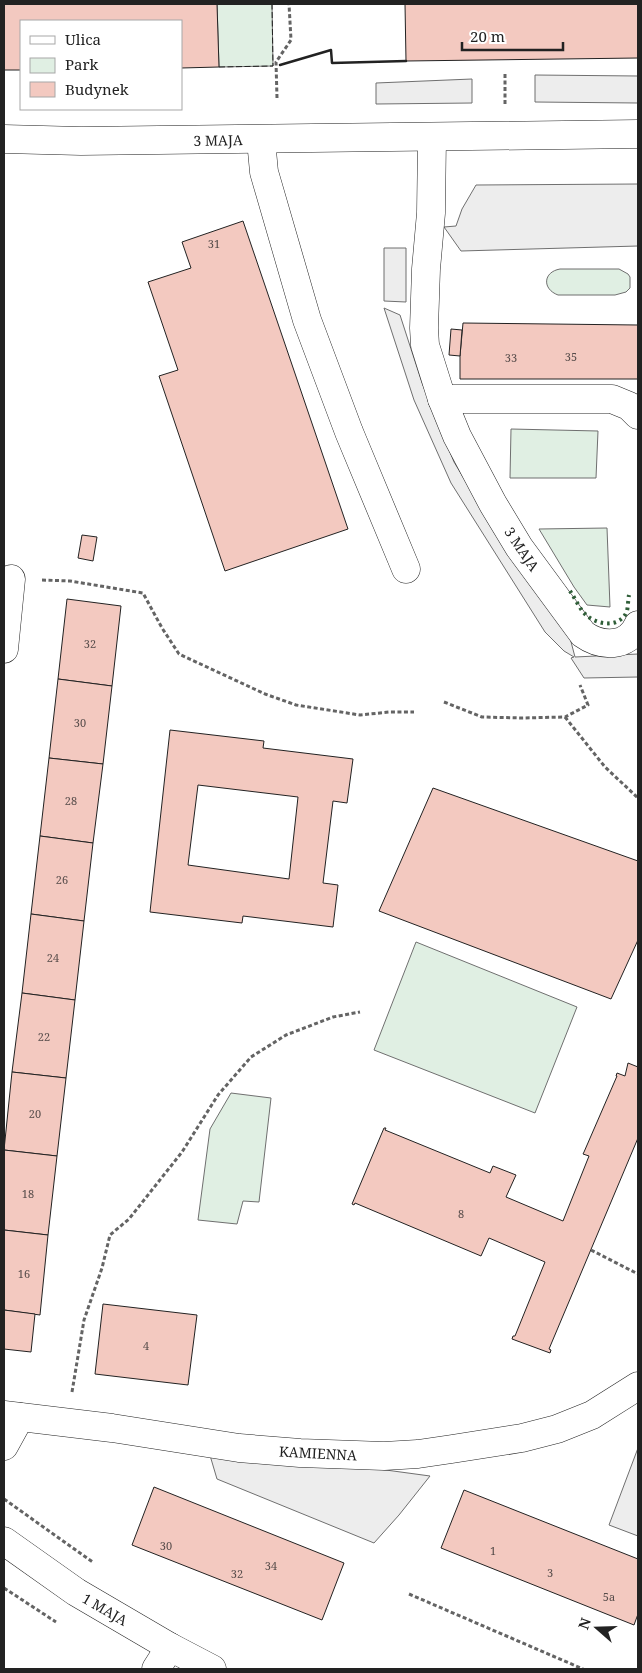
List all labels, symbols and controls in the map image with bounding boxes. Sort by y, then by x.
legend [20,20,182,110]
scale bar [462,20,563,52]
text: 20 m [470,26,505,46]
text: Ulica [65,29,101,49]
text: Park [65,54,99,74]
text: Budynek [65,79,129,99]
street label: 3 MAJA [193,130,243,150]
house number: 31 [208,236,220,251]
house number: 35 [565,349,577,364]
house number: 33 [505,350,517,365]
street label: 3 MAJA [500,523,544,575]
house number: 32 [84,636,96,651]
house number: 30 [74,715,86,730]
house number: 28 [65,793,77,808]
house number: 26 [56,872,68,887]
house number: 24 [47,950,59,965]
house number: 22 [38,1029,50,1044]
house number: 20 [29,1106,41,1121]
house number: 18 [22,1186,34,1201]
house number: 8 [458,1206,464,1221]
house number: 16 [18,1266,30,1281]
house number: 4 [143,1338,149,1353]
street label: KAMIENNA [279,1441,358,1465]
house number: 30 [160,1538,172,1553]
house number: 1 [490,1543,496,1558]
house number: 34 [265,1558,277,1573]
house number: 3 [547,1565,553,1580]
house number: 32 [231,1566,243,1581]
street label: 1 MAJA [79,1588,131,1630]
house number: 5a [603,1589,615,1604]
north arrow [572,1603,622,1653]
text: N [573,1615,595,1632]

